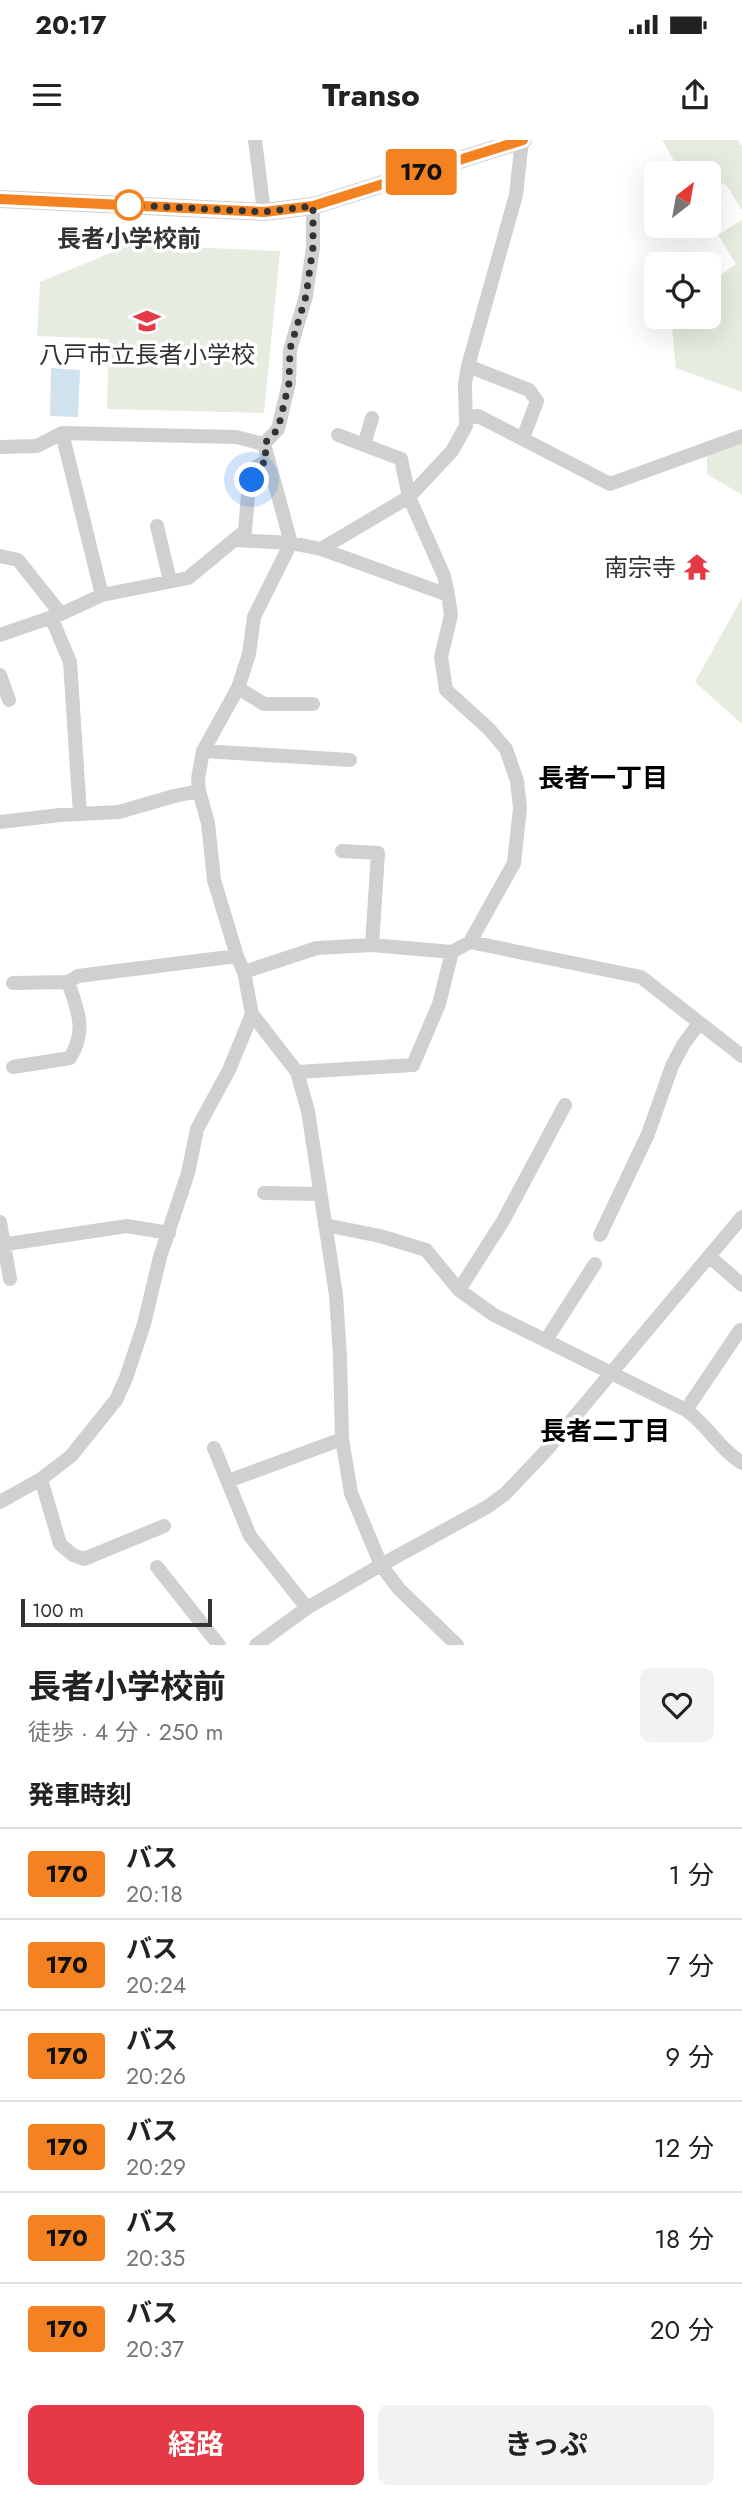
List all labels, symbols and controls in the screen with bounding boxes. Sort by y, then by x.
text: 20:17 [35,6,107,44]
text: Transo [322,72,420,118]
icon: menu [28,76,66,114]
icon: share [676,76,714,114]
line badge: 170 [381,149,461,195]
text: 170 [400,154,442,189]
north arrow [644,161,721,238]
map controls [644,161,721,329]
marker: 長者小学校前 [114,190,144,220]
place label: 長者小学校前 [57,221,201,256]
button: locate [644,252,721,329]
school or university icon: 八戸市立長者小学校 [132,306,162,336]
place label: 八戸市立長者小学校 [39,337,255,372]
your location [234,462,269,497]
place label: 南宗寺 [604,550,676,585]
temple icon: 南宗寺 [682,552,712,582]
district label: 長者一丁目 [538,759,668,797]
district label: 長者二丁目 [540,1412,670,1450]
scale bar [21,1596,212,1628]
text: 100 m [32,1597,84,1624]
text: 長者小学校前 [28,1663,226,1710]
button: heart [640,1668,714,1742]
text: 徒歩 · 4 分 · 250 m [28,1715,223,1749]
text: 発車時刻 [28,1776,132,1814]
text: バス [126,1839,178,1877]
text: 170 [45,1856,88,1891]
text: 1 分 [668,1856,714,1894]
text: 20:18 [126,1877,183,1911]
text: バス [126,1930,178,1968]
text: 170 [45,1947,88,1982]
text: 7 分 [667,1947,714,1985]
text: 20:24 [126,1968,186,2002]
text: バス [126,2021,178,2059]
text: 170 [45,2038,88,2073]
text: 9 分 [665,2038,714,2076]
text: 20:26 [126,2059,186,2093]
text: バス [126,2112,178,2150]
text: 170 [45,2129,88,2164]
text: 12 分 [654,2129,714,2167]
text: 20:29 [126,2150,186,2184]
text: バス [126,2203,178,2241]
text: 170 [45,2220,88,2255]
text: 18 分 [654,2220,714,2258]
text: 20:35 [126,2241,185,2275]
text: バス [126,2294,178,2332]
text: 170 [45,2311,88,2346]
text: 20 分 [650,2311,714,2349]
text: 20:37 [126,2332,184,2366]
button: 経路 [28,2405,364,2485]
button: きっぷ [378,2405,714,2485]

